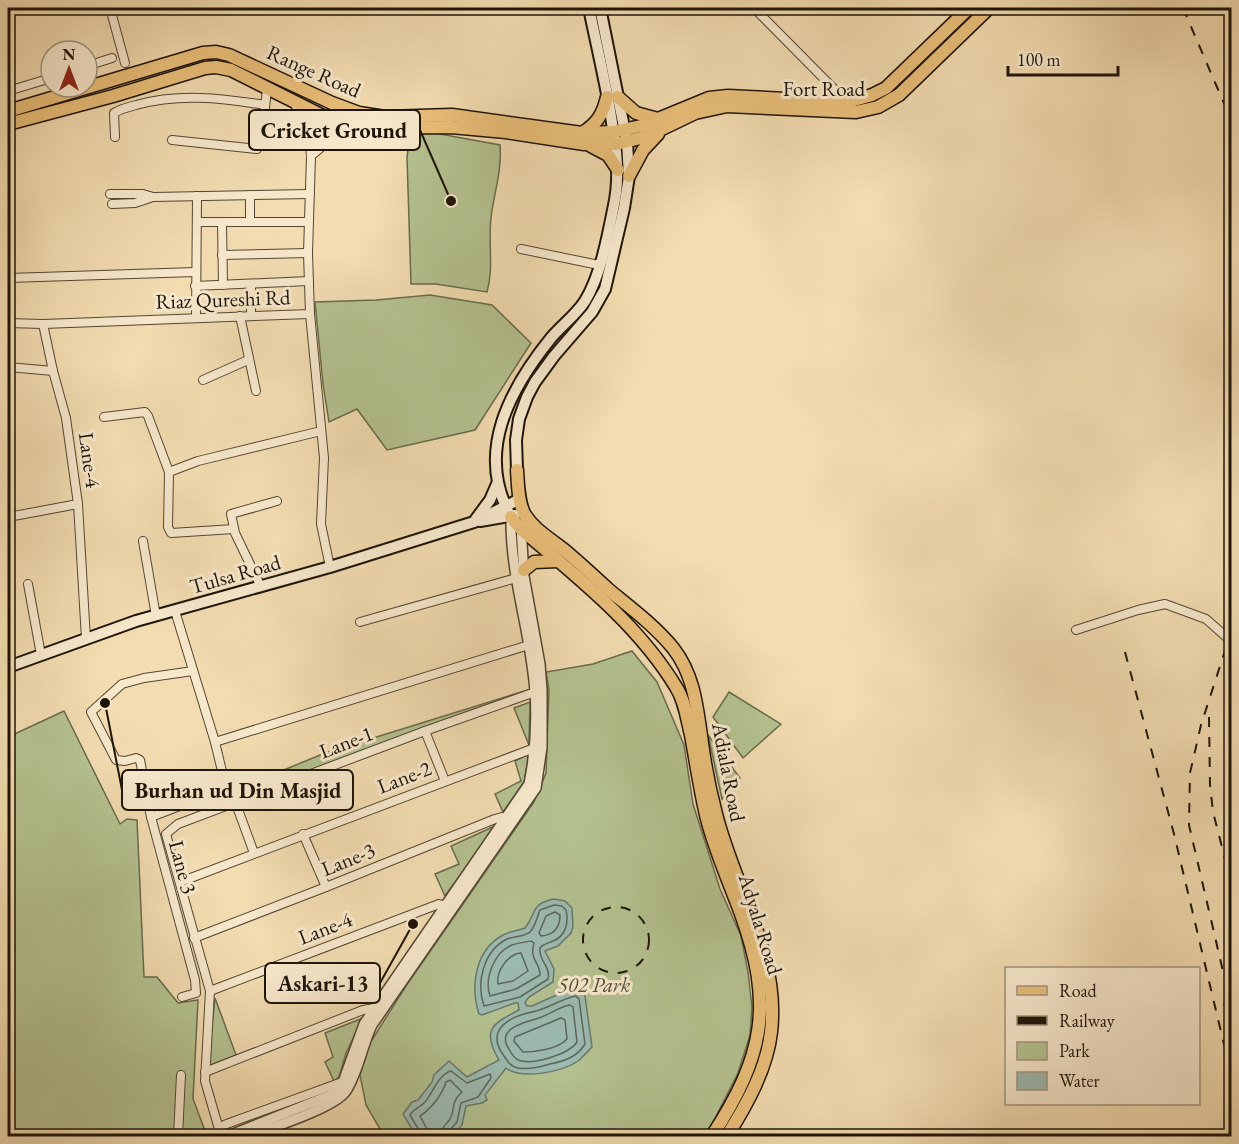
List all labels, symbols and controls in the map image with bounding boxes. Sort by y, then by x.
street label: Range Road [263,38,365,104]
north arrow [39,39,99,99]
scale bar [1008,39,1118,77]
text: N [63,44,76,65]
text: 100 m [1017,48,1061,71]
street label: Fort Road [783,75,866,102]
callout: Cricket Ground [249,110,420,150]
text: Cricket Ground [261,116,407,145]
street label: Riaz Qureshi Rd [155,283,291,316]
street label: Lane-4 [73,431,107,490]
street label: Tulsa Road [186,548,284,600]
street label: Lane-1 [315,719,377,765]
street label: Adiala Road [706,719,752,824]
street label: Lane-2 [373,754,435,800]
callout: Burhan ud Din Masjid [122,770,353,810]
text: Burhan ud Din Masjid [135,776,341,805]
street label: Lane-3 [317,836,379,882]
street label: Lane 3 [163,837,203,897]
street label: Adyala Road [733,869,789,978]
street label: Lane-4 [294,905,357,951]
callout: Askari-13 [265,963,380,1003]
legend [1005,967,1200,1105]
text: Askari-13 [276,969,369,998]
park label: 502 Park [558,971,631,998]
text: Road [1059,979,1098,1002]
text: Railway [1059,1009,1115,1032]
text: Park [1059,1039,1090,1062]
text: Water [1059,1069,1100,1092]

